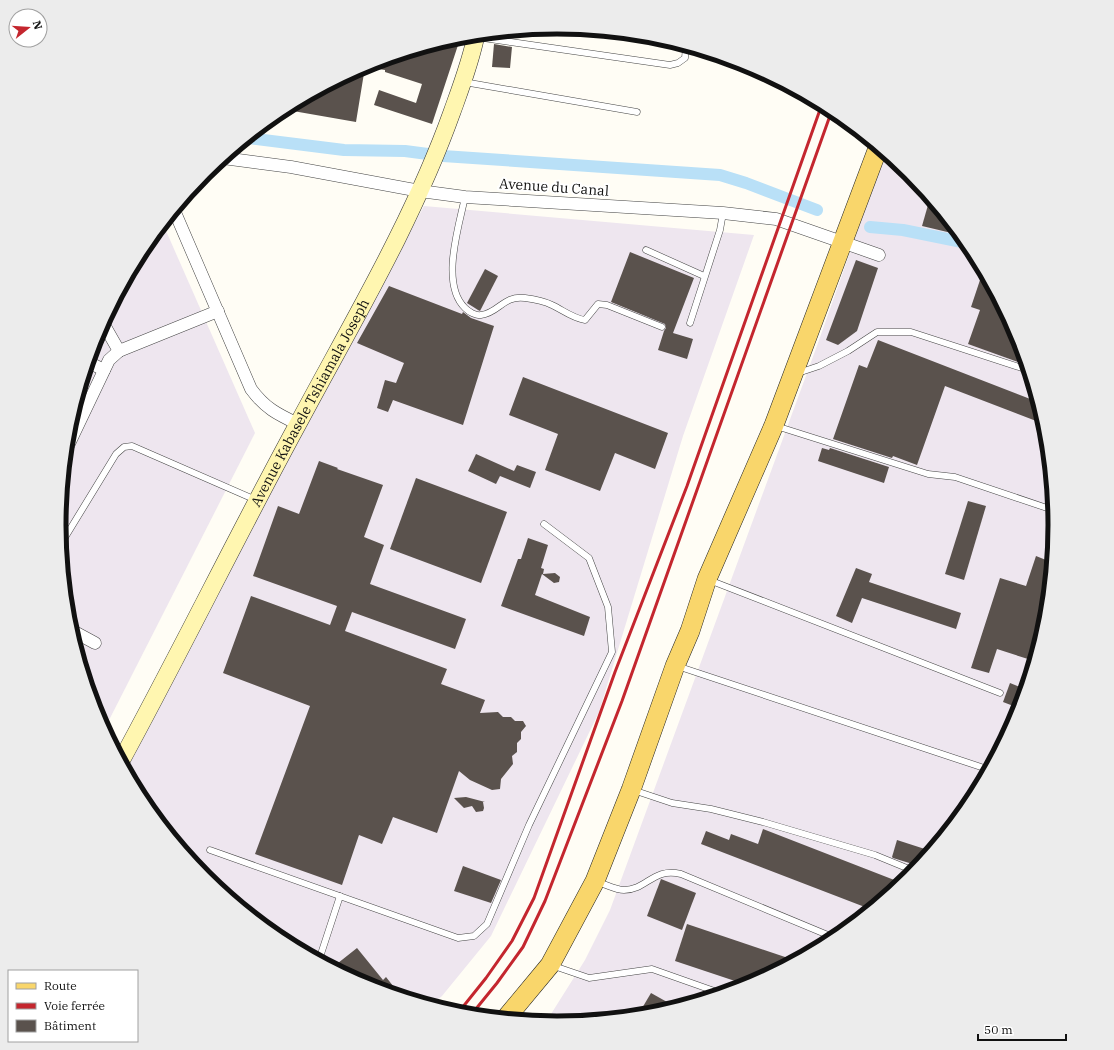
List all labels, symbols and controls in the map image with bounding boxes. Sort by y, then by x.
north arrow [8,8,48,48]
text: N [30,19,46,32]
street label: Avenue du Canal [498,174,610,200]
street label: Avenue Kabasele Tshiamala Joseph [247,295,373,510]
legend [8,970,138,1042]
text: Route [44,978,77,993]
text: Voie ferrée [44,998,105,1013]
scale bar [978,1016,1066,1042]
text: Bâtiment [44,1018,96,1033]
text: 50 m [984,1022,1013,1037]

